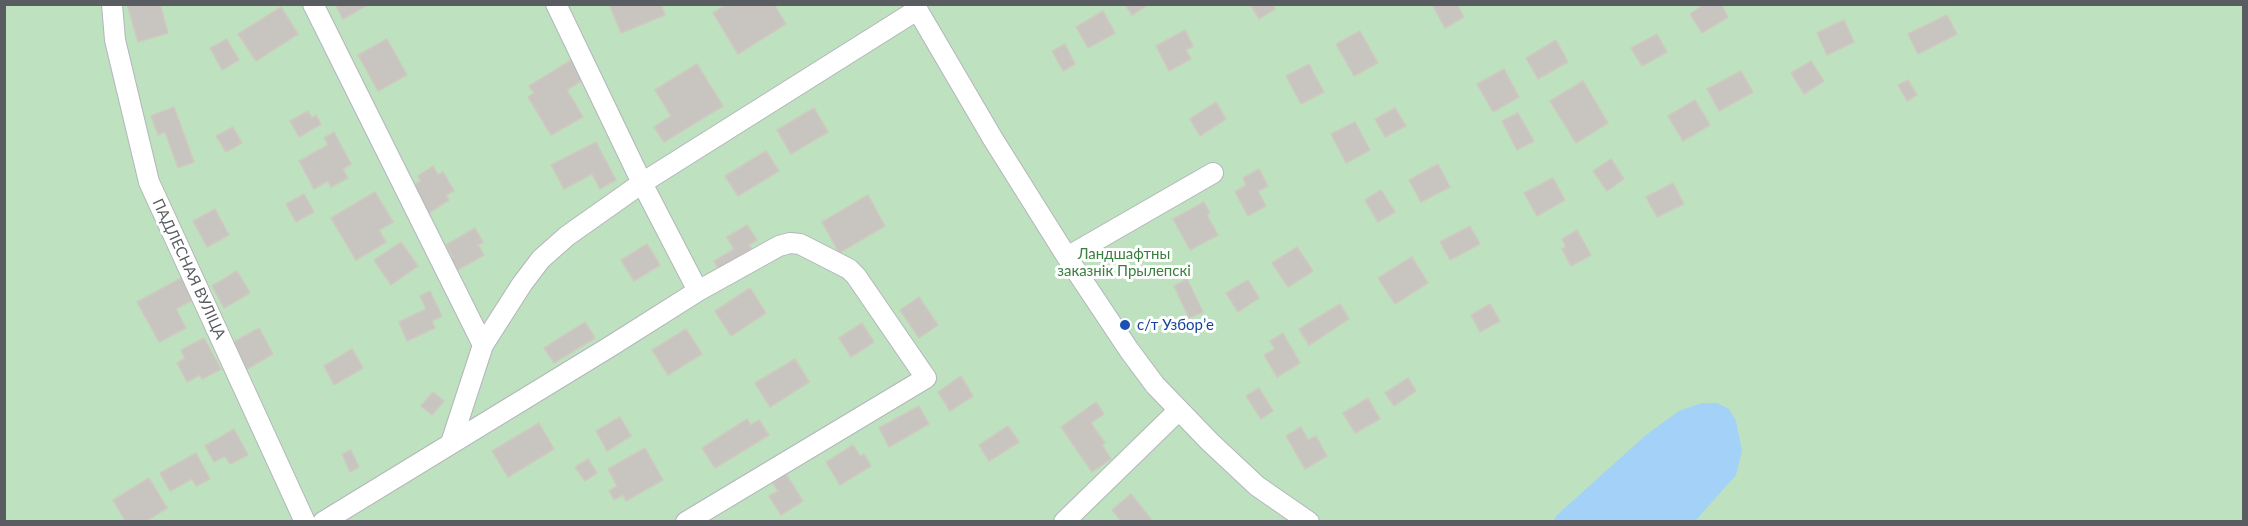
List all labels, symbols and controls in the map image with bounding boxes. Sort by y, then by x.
street label: ПАДЛЕСНАЯ ВУЛІЦА [149,196,229,342]
park label: Ландшафтны заказнік Прылепскі [1057,245,1191,280]
place label: с/т Узборʼе [1137,316,1214,334]
marker: с/т Узборʼе [1118,318,1132,332]

